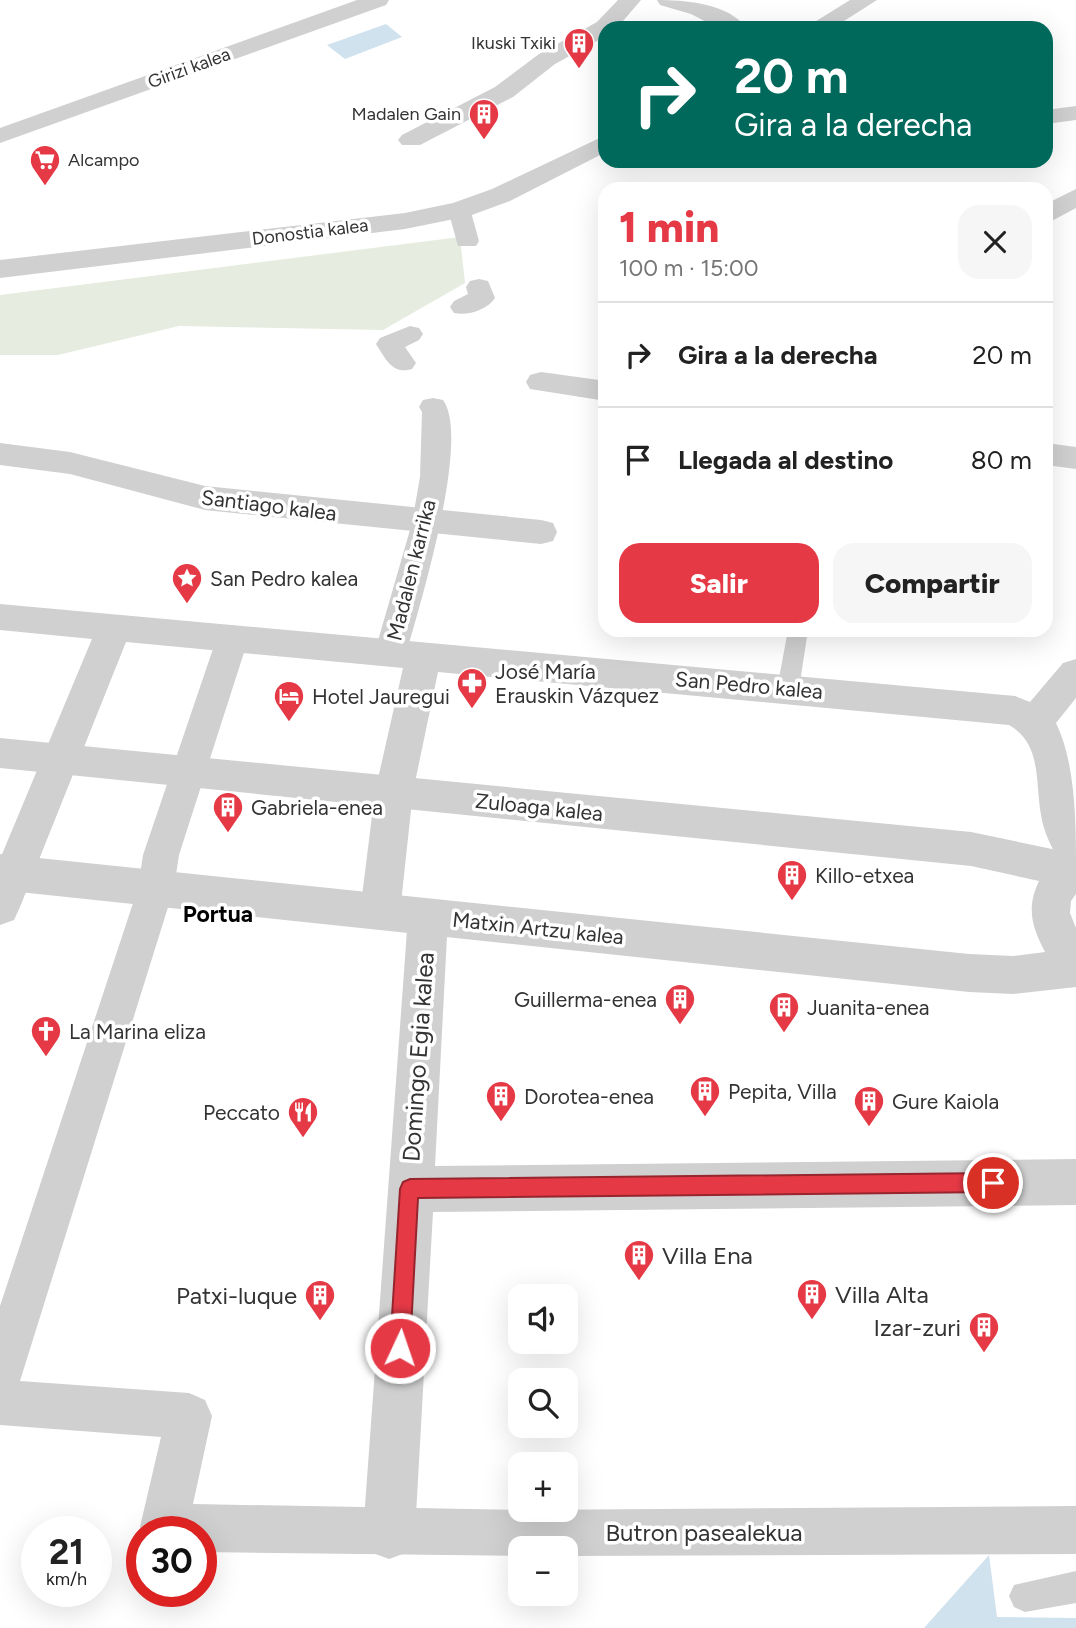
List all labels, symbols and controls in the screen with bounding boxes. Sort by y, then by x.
building icon: Ikuski Txiki [562,26,596,70]
place label: Ikuski Txiki [471,32,556,54]
street label: Girizi kalea [145,43,233,93]
text: 20 m [734,46,849,105]
icon: right [619,49,710,140]
building icon: Madalen Gain [467,97,501,141]
place label: Madalen Gain [352,103,461,125]
text: Gira a la derecha [734,106,972,144]
supermarket icon: Alcampo [28,143,62,187]
place label: Alcampo [68,149,139,171]
text: 1 min [619,202,719,253]
button: close [958,205,1032,279]
street label: Donostia kalea [251,214,369,250]
text: 100 m · 15:00 [619,254,758,282]
icon: right [619,336,657,374]
text: Gira a la derecha [678,339,878,371]
text: 20 m [972,339,1032,371]
icon: arrive [619,441,657,479]
text: Llegada al destino [678,444,893,476]
text: 80 m [971,444,1032,476]
street label: Santiago kalea [200,484,338,526]
street label: Madalen karrika [381,497,441,643]
button: Salir [619,543,819,623]
button: Compartir [833,543,1032,623]
place icon: San Pedro kalea [170,561,204,605]
place label: San Pedro kalea [210,566,358,591]
place label: José María Erauskin Vázquez [495,659,659,708]
pharmacy icon: José María Erauskin Vázquez [455,666,489,710]
street label: San Pedro kalea [674,666,824,704]
hotel icon: Hotel Jauregui [272,679,306,723]
place label: Hotel Jauregui [312,684,450,709]
street label: Zuloaga kalea [474,788,604,826]
building icon: Gabriela-enea [211,790,245,834]
place label: Gabriela-enea [251,795,383,820]
building icon: Killo-etxea [775,858,809,902]
place label: Killo-etxea [815,863,914,888]
district label: Portua [183,900,253,928]
street label: Matxin Artzu kalea [451,907,625,949]
street label: Domingo Egia kalea [396,951,440,1163]
building icon: Guillerma-enea [663,982,697,1026]
place label: Guillerma-enea [514,987,657,1012]
building icon: Juanita-enea [767,990,801,1034]
place label: Juanita-enea [807,995,930,1020]
church icon: La Marina eliza [29,1014,63,1058]
place label: La Marina eliza [69,1019,206,1044]
building icon: Pepita, Villa [688,1074,722,1118]
building icon: Dorotea-enea [484,1079,518,1123]
place label: Pepita, Villa [728,1079,837,1104]
place label: Dorotea-enea [524,1084,654,1109]
building icon: Gure Kaiola [852,1084,886,1128]
place label: Gure Kaiola [892,1089,999,1114]
restaurant icon: Peccato [286,1095,320,1139]
place label: Peccato [203,1100,280,1125]
pin [963,1153,1023,1213]
icon: arrive [974,1164,1012,1202]
building icon: Villa Ena [622,1238,656,1282]
place label: Villa Ena [662,1241,753,1270]
building icon: Villa Alta [795,1277,829,1321]
building icon: Patxi-luque [303,1278,337,1322]
place label: Villa Alta [835,1280,929,1309]
place label: Patxi-luque [176,1281,297,1310]
map controls [508,1284,578,1606]
button: sound [508,1284,578,1354]
building icon: Izar-zuri [967,1310,1001,1354]
position arrow [363,1311,437,1385]
place label: Izar-zuri [873,1313,961,1342]
button: search [508,1368,578,1438]
button: + [508,1452,578,1522]
speed limit sign: 30 [126,1516,217,1607]
street label: Butron pasealekua [605,1518,803,1547]
text: 21 [49,1531,84,1573]
button: − [508,1536,578,1606]
text: km/h [46,1568,87,1590]

